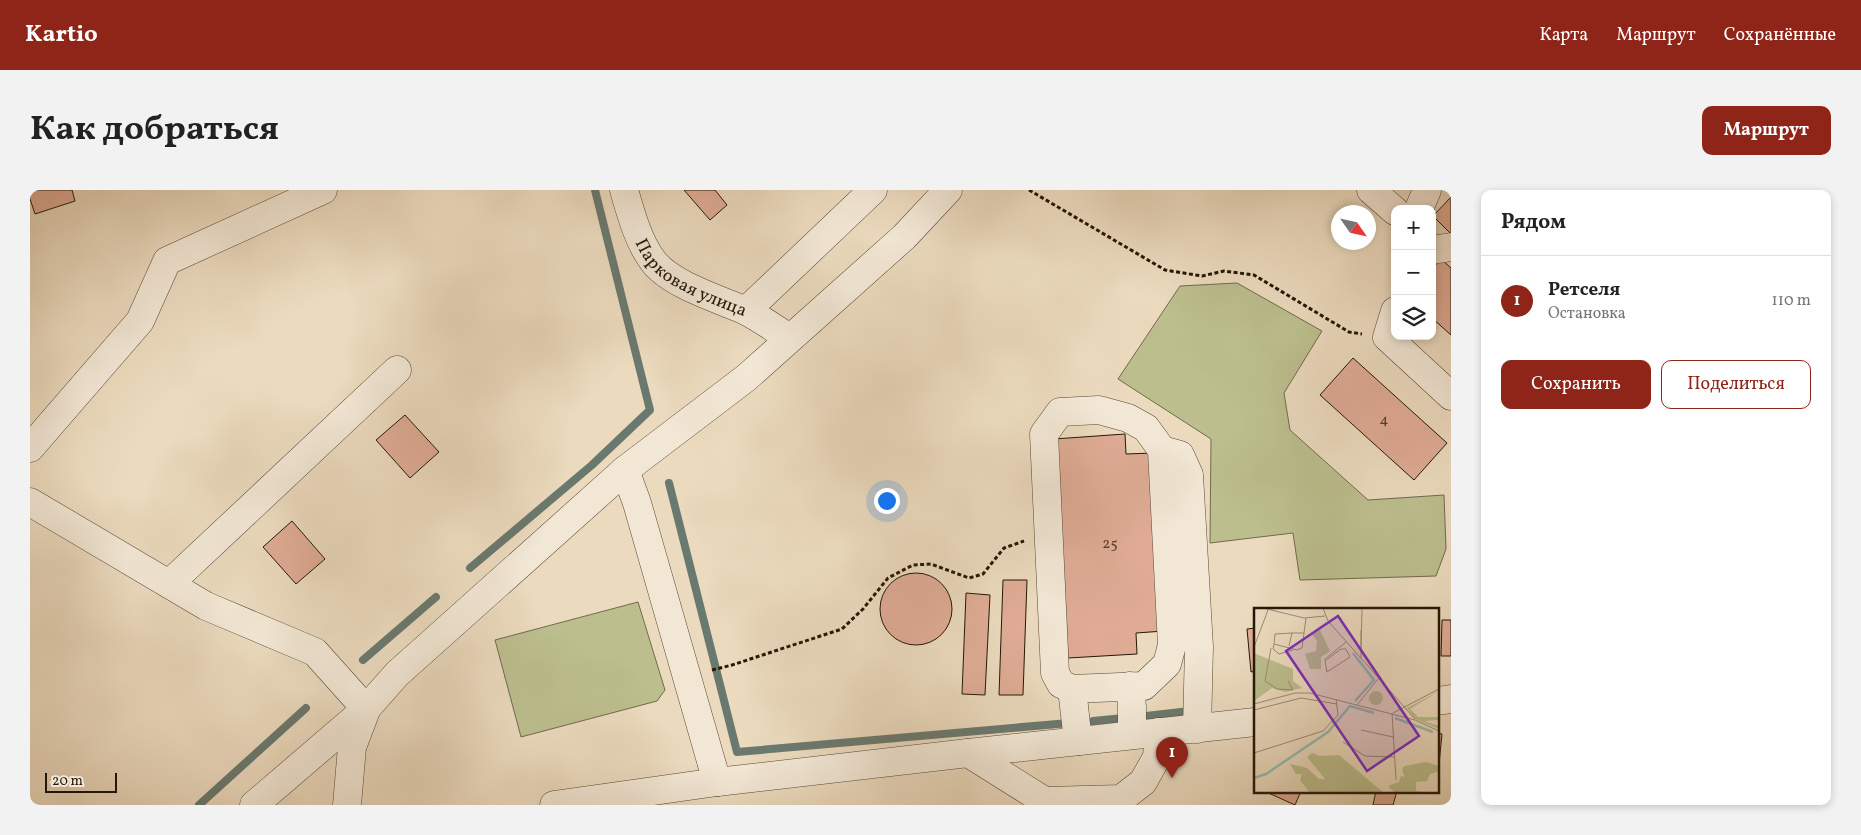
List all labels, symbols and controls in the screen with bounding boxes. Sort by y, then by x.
text: Kartio [25,18,98,52]
text: Карта [1539,23,1588,48]
text: Маршрут [1616,23,1696,48]
text: Сохранённые [1724,23,1836,48]
text: Как добраться [30,106,279,154]
button: Маршрут [1702,106,1831,155]
north arrow [1331,205,1376,250]
map controls [1391,205,1436,340]
button: + [1391,205,1436,250]
text: Рядом [1501,208,1566,237]
street label: Парковая улица [628,234,751,324]
button: − [1391,250,1436,295]
text: Ретселя [1548,277,1620,303]
text: 1 [1514,290,1520,312]
text: 110 m [1772,290,1811,312]
button: layers [1391,295,1436,340]
text: Остановка [1548,303,1626,325]
button: Сохранить [1501,360,1651,409]
button: Поделиться [1661,360,1811,409]
house number: 4 [1380,410,1389,431]
your location [874,488,900,514]
house number: 25 [1102,534,1118,555]
inset map [1254,608,1438,792]
pin: 1 [1156,737,1188,778]
scale bar [45,770,118,793]
text: 20 m [52,772,83,791]

